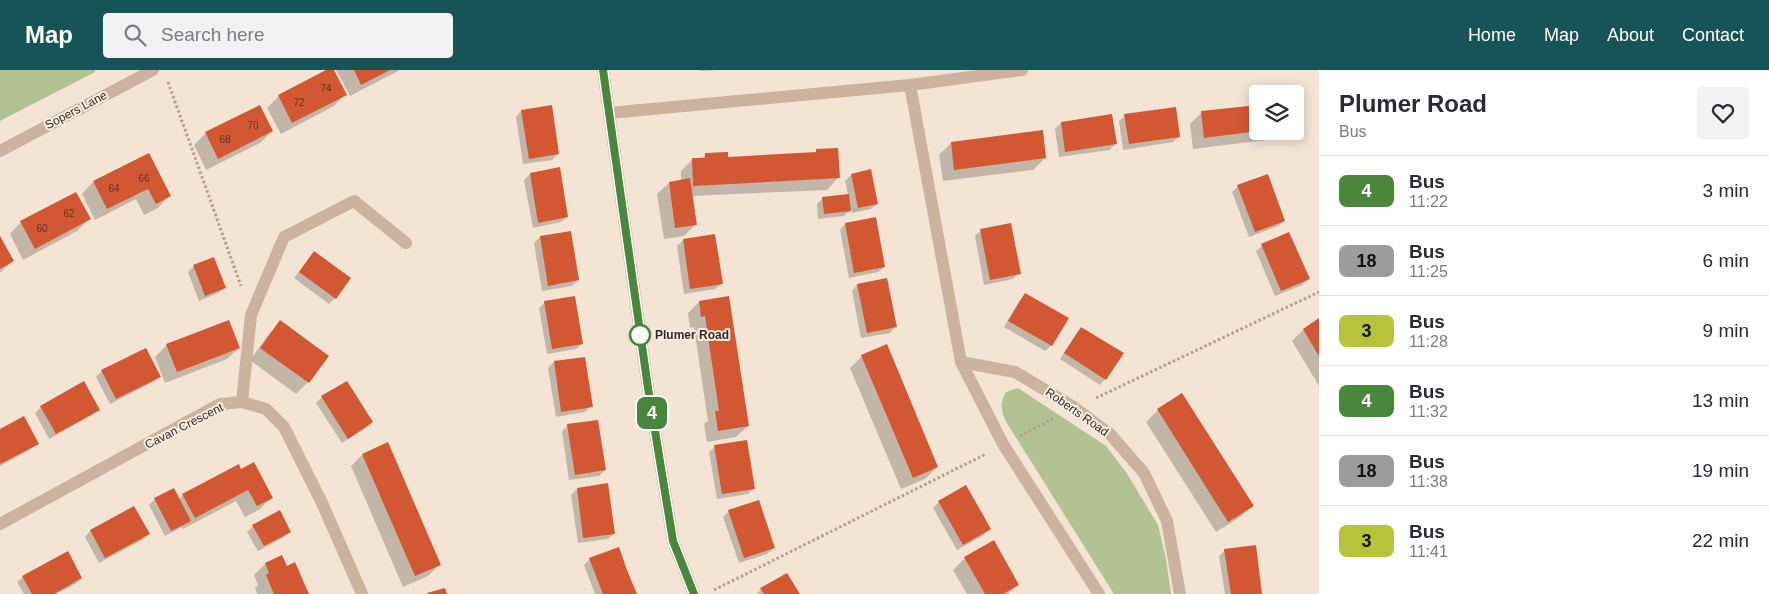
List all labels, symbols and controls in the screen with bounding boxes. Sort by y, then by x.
search box [103,13,453,58]
text: Map [25,21,73,48]
icon: search [121,21,149,49]
text: Search here [161,24,265,45]
text: Home [1468,25,1516,45]
text: Map [1544,25,1579,45]
text: About [1607,25,1654,45]
text: Contact [1682,25,1744,45]
house number: 74 [320,83,332,94]
map controls [1249,85,1304,140]
button: layers [1249,85,1304,140]
button: heart [1697,87,1749,139]
street label: Sopers Lane [43,88,110,132]
text: Plumer Road [1339,90,1487,117]
house number: 72 [293,97,305,108]
house number: 70 [247,120,259,131]
text: Bus [1339,123,1367,140]
house number: 68 [219,134,231,145]
text: Bus [1409,171,1445,192]
house number: 66 [138,173,150,184]
text: 3 min [1703,180,1749,201]
text: 4 [1361,181,1372,201]
house number: 64 [108,183,120,194]
text: 11:22 [1409,193,1448,210]
house number: 62 [63,208,75,219]
house number: 60 [36,223,48,234]
text: Bus [1409,241,1445,262]
text: 6 min [1703,250,1749,271]
text: 18 [1356,251,1377,271]
text: 11:25 [1409,263,1448,280]
text: Bus [1409,311,1445,332]
text: 9 min [1703,320,1749,341]
text: 3 [1361,321,1372,341]
marker: Plumer Road [629,324,651,346]
place label: Plumer Road [655,328,729,342]
text: 11:28 [1409,333,1448,350]
text: Bus [1409,381,1445,402]
street label: Roberts Road [1043,385,1111,439]
text: 13 min [1692,390,1749,411]
text: 4 [1361,391,1372,411]
line badge: 4 [636,397,668,429]
street label: Cavan Crescent [142,400,226,452]
text: 4 [647,403,657,423]
text: 11:32 [1409,403,1448,420]
text: Bus [1409,451,1445,472]
text: 19 min [1692,460,1749,481]
text: 18 [1356,461,1377,481]
text: 11:38 [1409,473,1448,490]
text: Bus [1409,521,1445,542]
text: 22 min [1692,530,1749,551]
text: 3 [1361,531,1372,551]
text: 11:41 [1409,543,1448,560]

